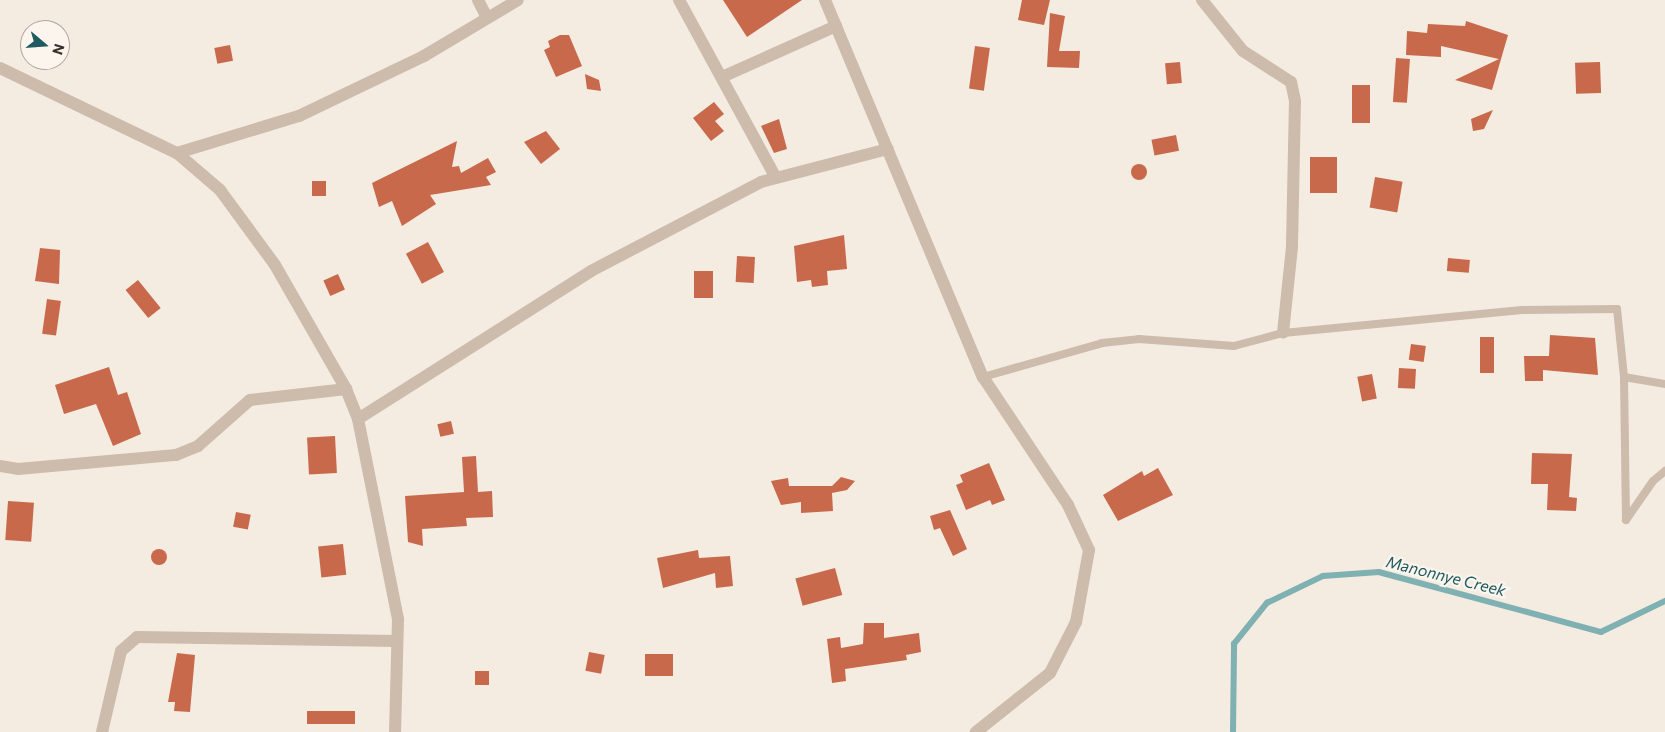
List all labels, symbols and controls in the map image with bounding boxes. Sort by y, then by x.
north arrow [20,20,70,70]
text: N [49,42,68,57]
water label: Manonnye Creek [1384,552,1508,600]

